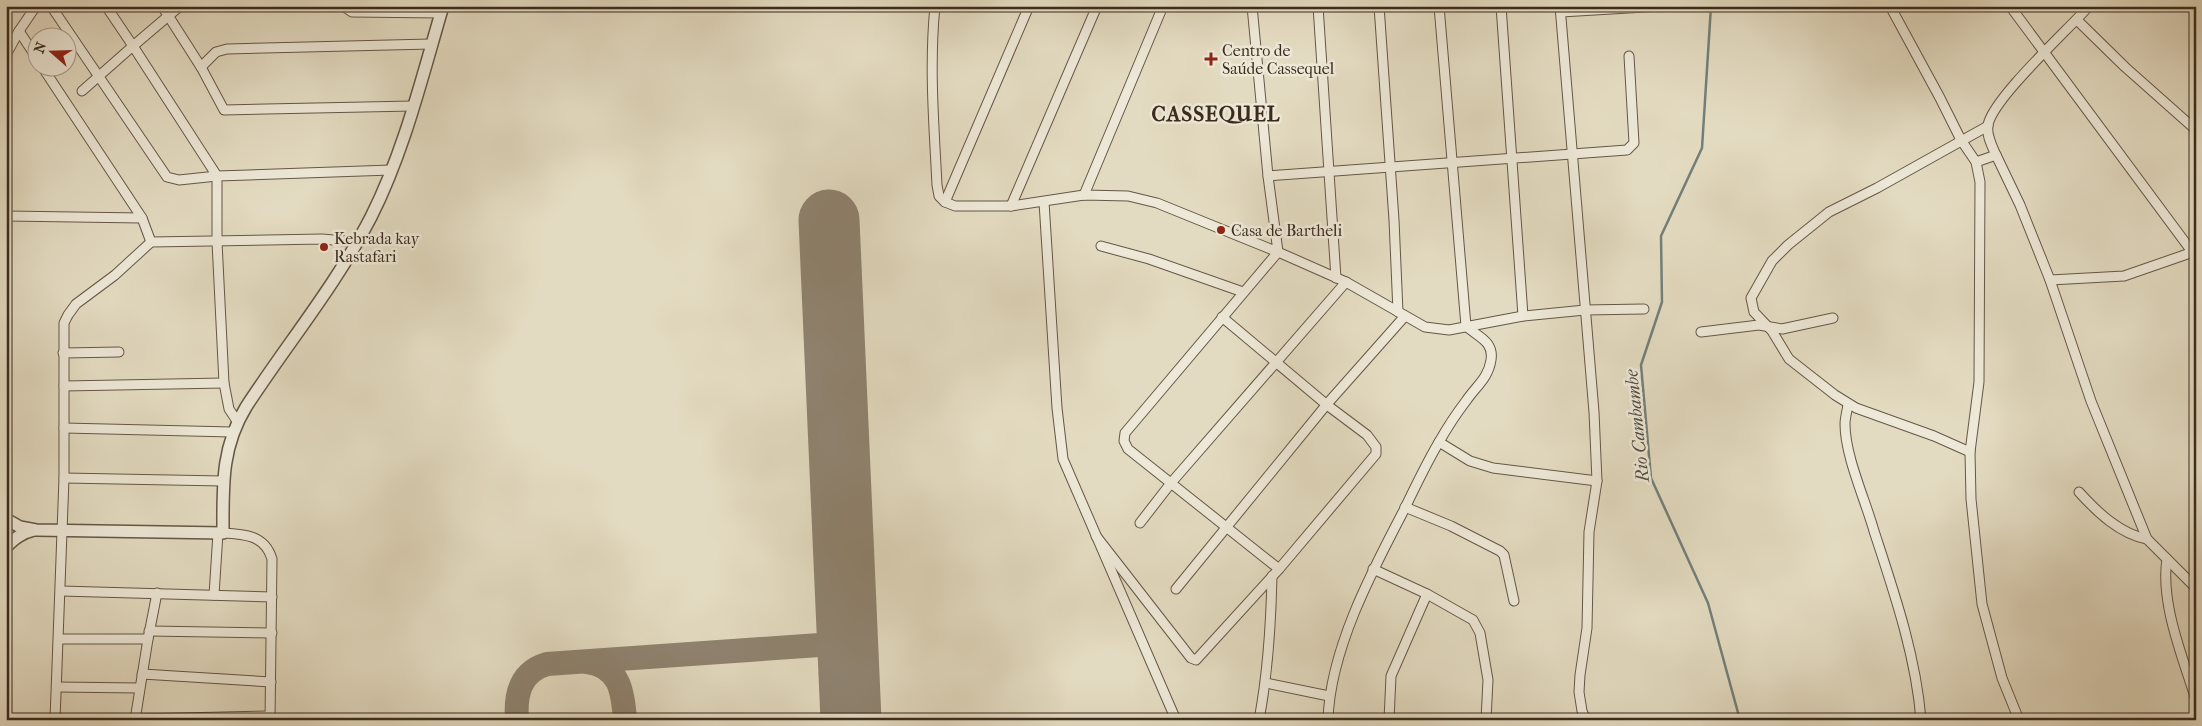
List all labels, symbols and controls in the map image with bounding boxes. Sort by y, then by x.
north arrow [28,28,78,78]
text: N [30,39,50,56]
place label: Centro de Saúde Cassequel [1222,41,1335,78]
marker: Centro de Saúde Cassequel [1204,52,1218,66]
district label: CASSEQUEL [1152,102,1280,126]
place label: Casa de Bartheli [1231,221,1343,240]
marker: Casa de Bartheli [1215,224,1227,236]
place label: Kebrada kay Rastafari [334,229,420,266]
marker: Kebrada kay Rastafari [318,241,330,253]
water label: Rio Cambambe [1621,368,1654,484]

